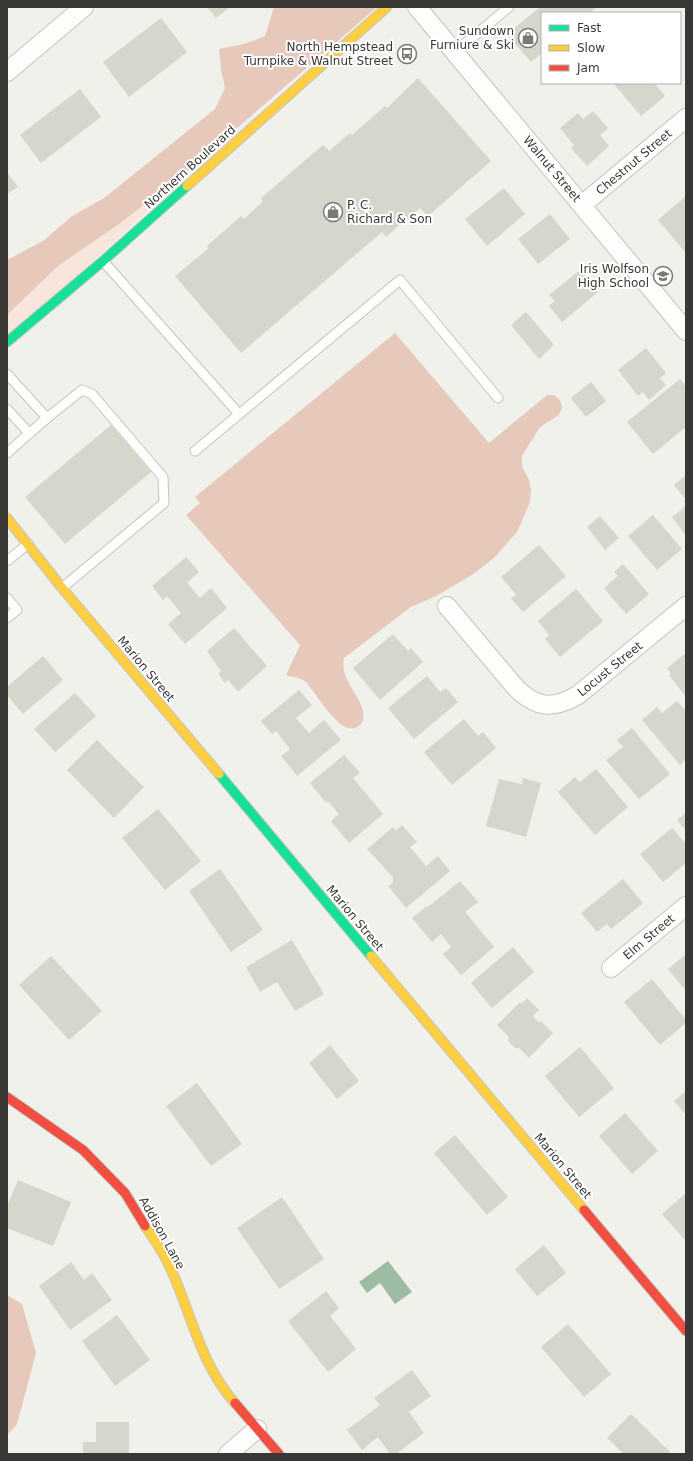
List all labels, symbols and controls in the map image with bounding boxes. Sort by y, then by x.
legend [541,12,681,84]
text: Fast [577,21,601,35]
place label: Sundown Furniure & Ski [430,24,514,52]
shop icon: Sundown Furniure & Ski [517,27,539,49]
place label: North Hempstead Turnpike & Walnut Street [243,40,393,68]
text: Slow [577,41,605,55]
bus stop icon: North Hempstead Turnpike & Walnut Street [396,43,418,65]
text: Jam [576,61,600,75]
street label: Northern Boulevard [142,122,238,212]
street label: Chestnut Street [593,126,675,198]
street label: Walnut Street [520,133,584,205]
place label: P. C. Richard & Son [347,198,432,226]
shop icon: P. C. Richard & Son [322,201,344,223]
place label: Iris Wolfson High School [578,262,649,290]
school or university icon: Iris Wolfson High School [652,265,674,287]
street label: Marion Street [115,633,178,705]
street label: Locust Street [575,638,645,699]
street label: Marion Street [324,882,387,954]
street label: Elm Street [620,911,678,963]
street label: Marion Street [532,1130,595,1202]
street label: Addison Lane [136,1194,188,1272]

